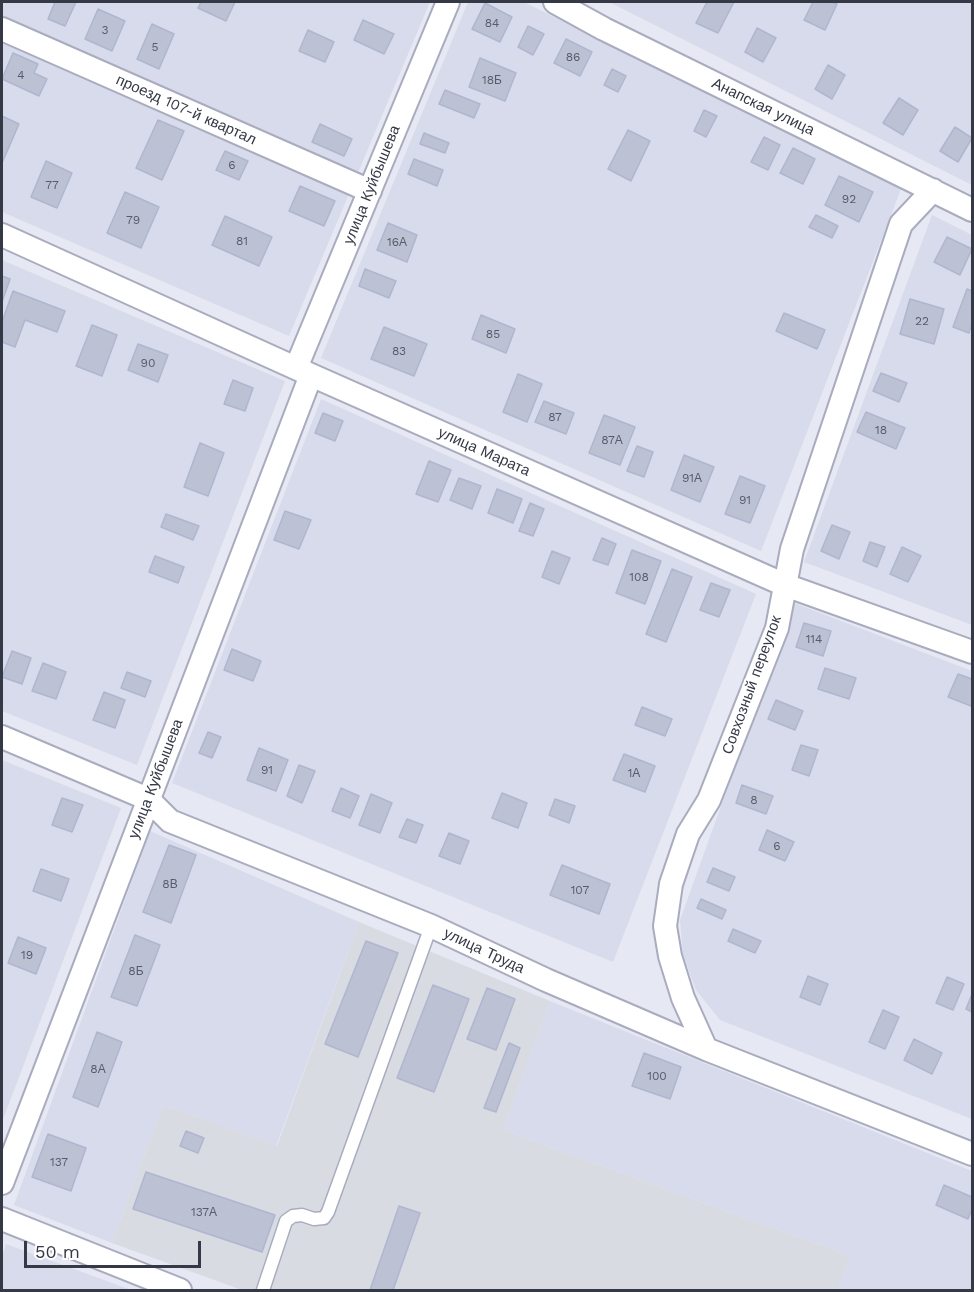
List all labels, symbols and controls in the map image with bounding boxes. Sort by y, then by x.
house number: 84 [485,16,499,30]
house number: 3 [102,23,108,37]
house number: 5 [152,40,158,54]
house number: 86 [566,50,580,64]
house number: 4 [17,68,25,82]
street label: проезд 107-й квартал [113,71,259,149]
house number: 18Б [482,73,502,87]
street label: Анапская улица [709,74,817,140]
street label: улица Куйбышева [340,123,404,247]
house number: 6 [228,158,236,172]
house number: 77 [45,178,59,192]
house number: 92 [842,192,856,206]
house number: 79 [126,213,140,227]
house number: 81 [236,234,248,248]
house number: 16А [387,235,407,249]
house number: 22 [915,314,929,328]
house number: 85 [486,327,500,341]
house number: 83 [392,344,406,358]
house number: 90 [141,356,155,370]
house number: 87 [548,410,562,424]
house number: 18 [875,423,887,437]
street label: улица Марата [435,424,533,480]
house number: 87А [601,433,623,447]
house number: 91А [682,471,702,485]
house number: 91 [739,493,751,507]
house number: 108 [629,570,649,584]
street label: Совхозный переулок [719,613,785,757]
house number: 114 [806,632,822,646]
street label: улица Куйбышева [125,717,187,841]
house number: 91 [261,763,273,777]
house number: 1А [628,766,640,780]
house number: 8 [750,793,758,807]
house number: 6 [773,839,781,853]
house number: 8В [162,877,178,891]
house number: 107 [571,883,589,897]
street label: улица Труда [441,924,527,978]
house number: 19 [21,948,33,962]
house number: 8Б [128,964,144,978]
house number: 8А [90,1062,106,1076]
house number: 100 [647,1069,667,1083]
house number: 137 [50,1155,68,1169]
house number: 137А [191,1205,217,1219]
scale bar [27,1229,204,1267]
text: 50 m [35,1241,80,1262]

